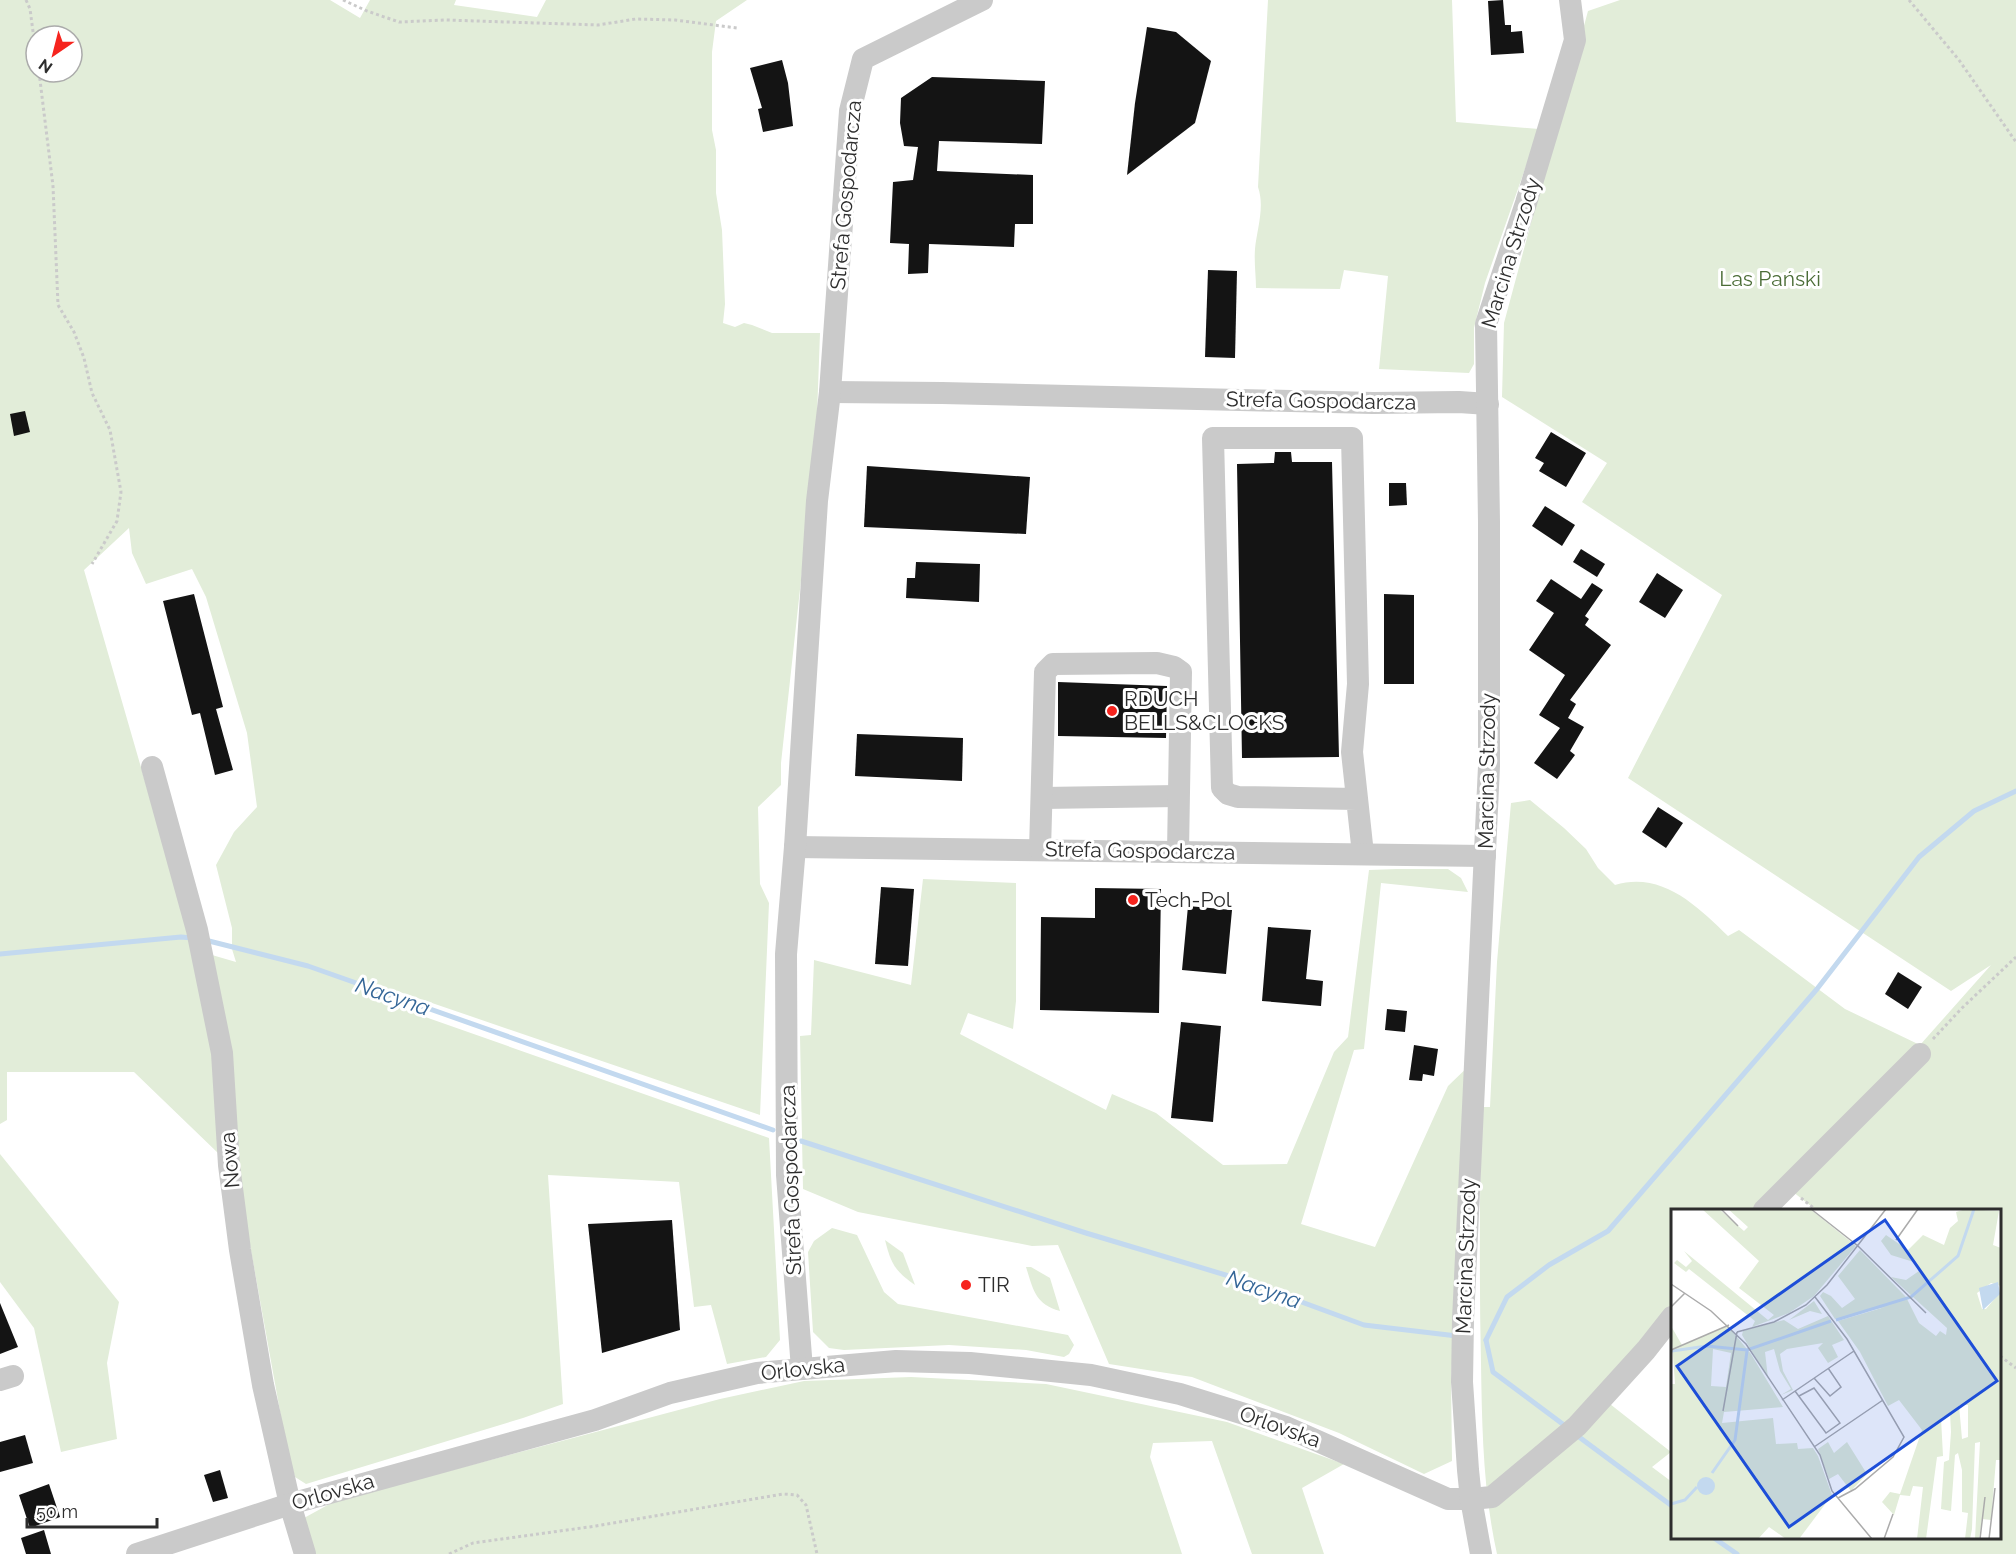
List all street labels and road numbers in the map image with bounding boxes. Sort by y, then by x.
street label: Strefa Gospodarcza [825,99,866,291]
street label: Marcina Strzody [1476,175,1545,331]
street label: Strefa Gospodarcza [1226,386,1416,415]
street label: Marcina Strzody [1473,693,1500,849]
street label: Strefa Gospodarcza [1045,836,1235,865]
street label: Strefa Gospodarcza [775,1084,806,1276]
street label: Nowa [215,1131,244,1189]
street label: Marcina Strzody [1450,1178,1481,1334]
street label: Orlovska [760,1352,846,1385]
street label: Orlovska [1236,1400,1324,1453]
street label: Orlovska [289,1468,377,1515]

